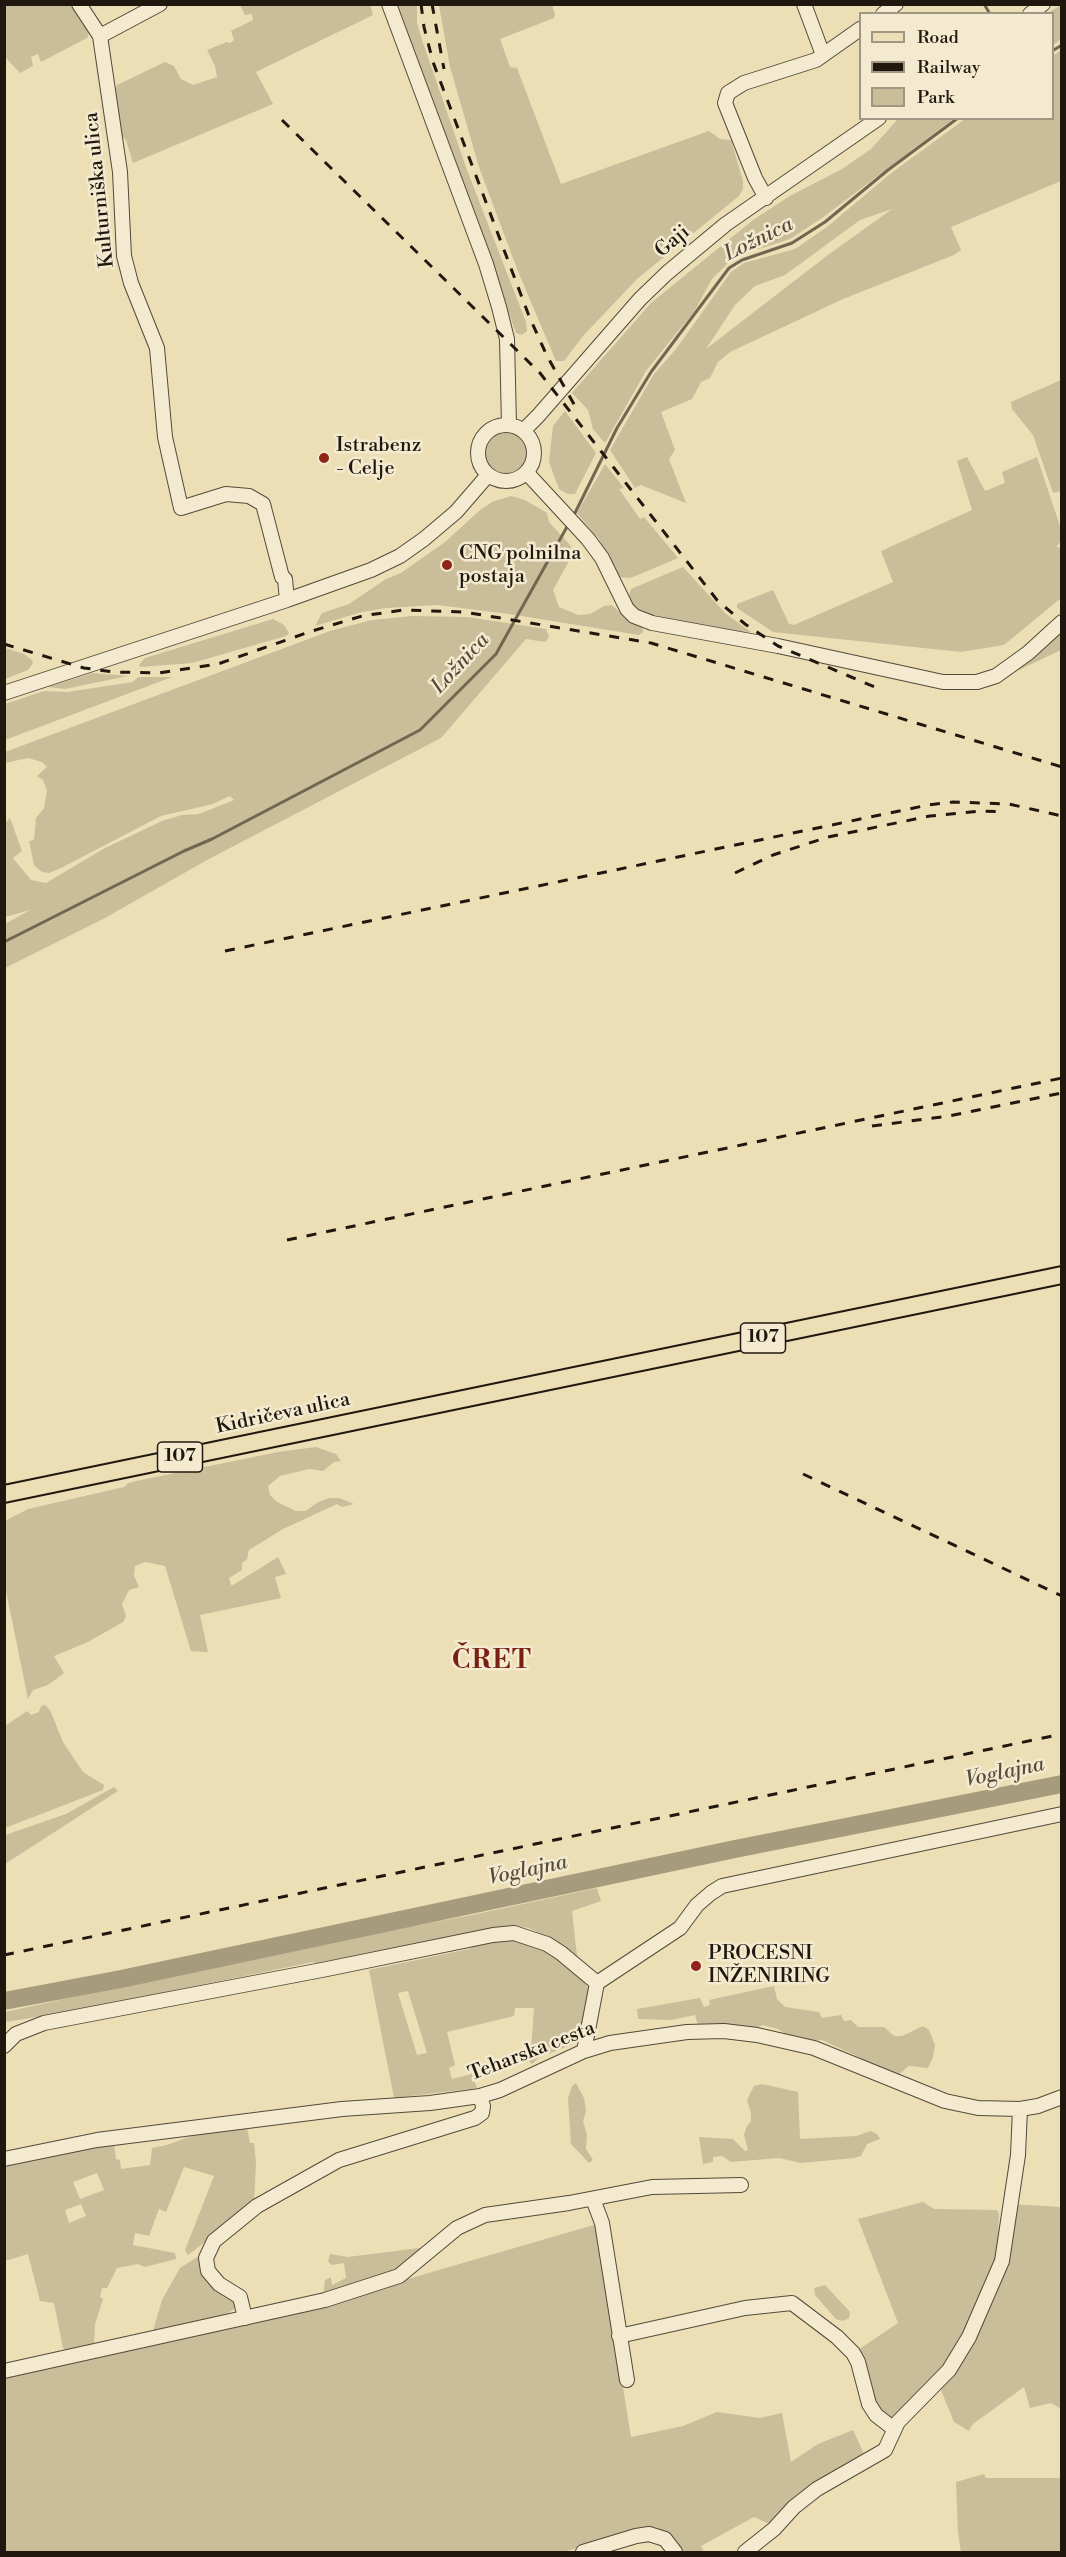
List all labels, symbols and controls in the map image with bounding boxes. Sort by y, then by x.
legend [859,12,1054,120]
text: Road [917,26,959,49]
text: Railway [917,56,980,79]
text: Park [917,86,954,109]
street label: Kulturniška ulica [80,111,120,269]
water label: Ložnica [721,213,797,267]
street label: Gaji [651,221,695,263]
place label: Istrabenz - Celje [336,434,421,481]
marker: Istrabenz - Celje [317,451,331,465]
place label: CNG polnilna postaja [459,542,581,589]
marker: CNG polnilna postaja [440,558,454,572]
water label: Ložnica [427,629,495,699]
road number: 107 [740,1323,786,1353]
street label: Kidričeva ulica [214,1388,352,1440]
road number: 107 [158,1442,202,1472]
district label: ČRET [452,1646,532,1678]
water label: Voglajna [963,1752,1047,1794]
water label: Voglajna [486,1850,570,1892]
place label: PROCESNI INŽENIRING [708,1942,830,1989]
marker: PROCESNI INŽENIRING [689,1959,703,1973]
street label: Teharska cesta [465,2017,599,2087]

